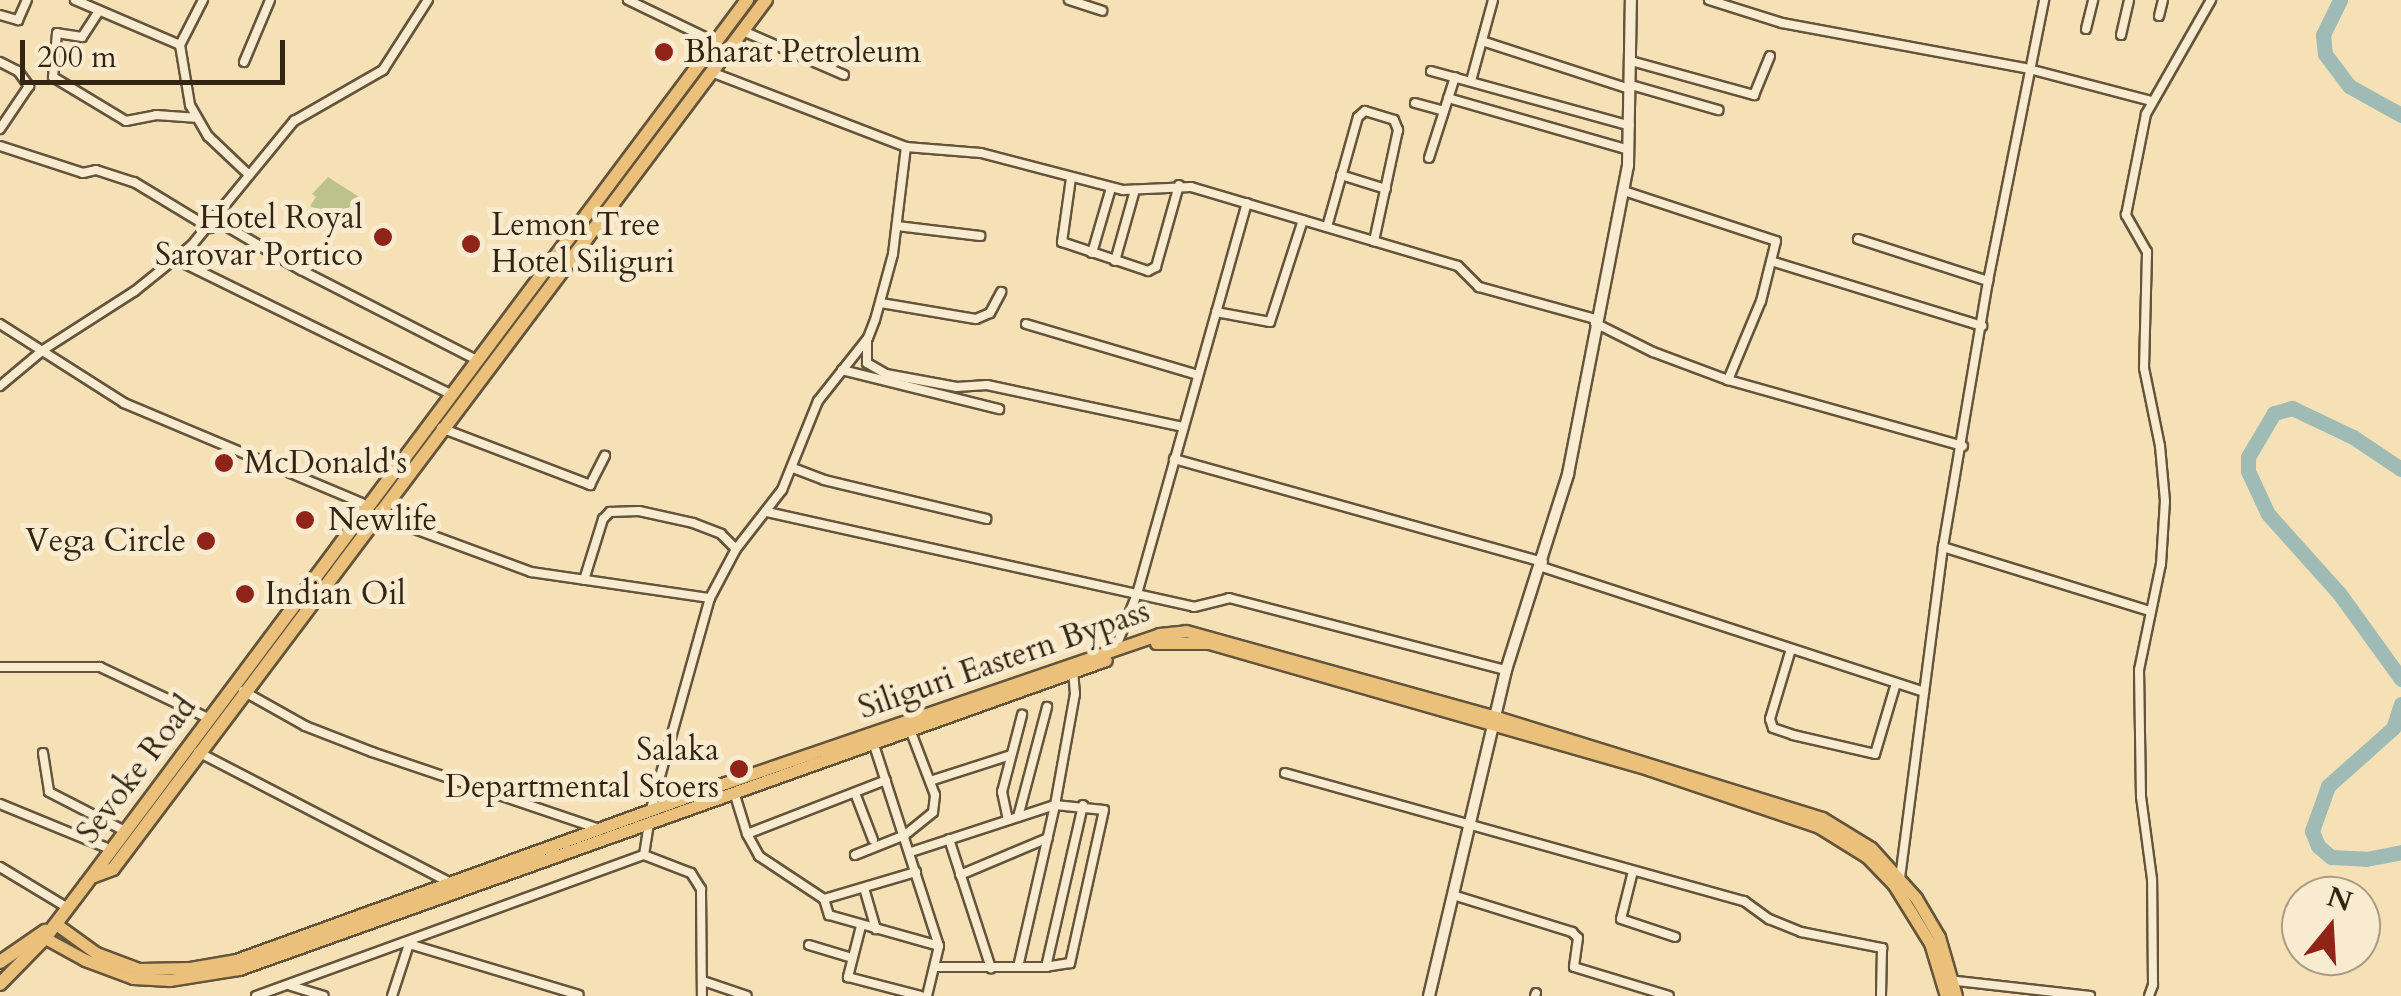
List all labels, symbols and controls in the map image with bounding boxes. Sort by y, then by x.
scale bar [25,20,290,82]
place label: Bharat Petroleum [684,33,921,71]
text: 200 m [37,37,117,78]
marker: Bharat Petroleum [653,41,675,63]
place label: Hotel Royal Sarovar Portico [155,200,363,275]
place label: Lemon Tree Hotel Siliguri [491,207,675,282]
marker: Hotel Royal Sarovar Portico [372,226,394,248]
marker: Lemon Tree Hotel Siliguri [460,233,482,255]
place label: McDonald's [244,444,407,482]
marker: McDonald's [213,452,235,474]
place label: Newlife [328,501,437,539]
marker: Newlife [292,507,318,533]
place label: Vega Circle [25,522,186,560]
marker: Vega Circle [195,530,217,552]
place label: Indian Oil [265,575,406,613]
marker: Indian Oil [234,583,256,605]
street label: Siliguri Eastern Bypass [853,592,1155,728]
street label: Sevoke Road [69,689,205,851]
place label: Salaka Departmental Stoers [445,732,719,807]
marker: Salaka Departmental Stoers [728,758,750,780]
north arrow [2281,876,2381,976]
text: N [2322,878,2357,921]

